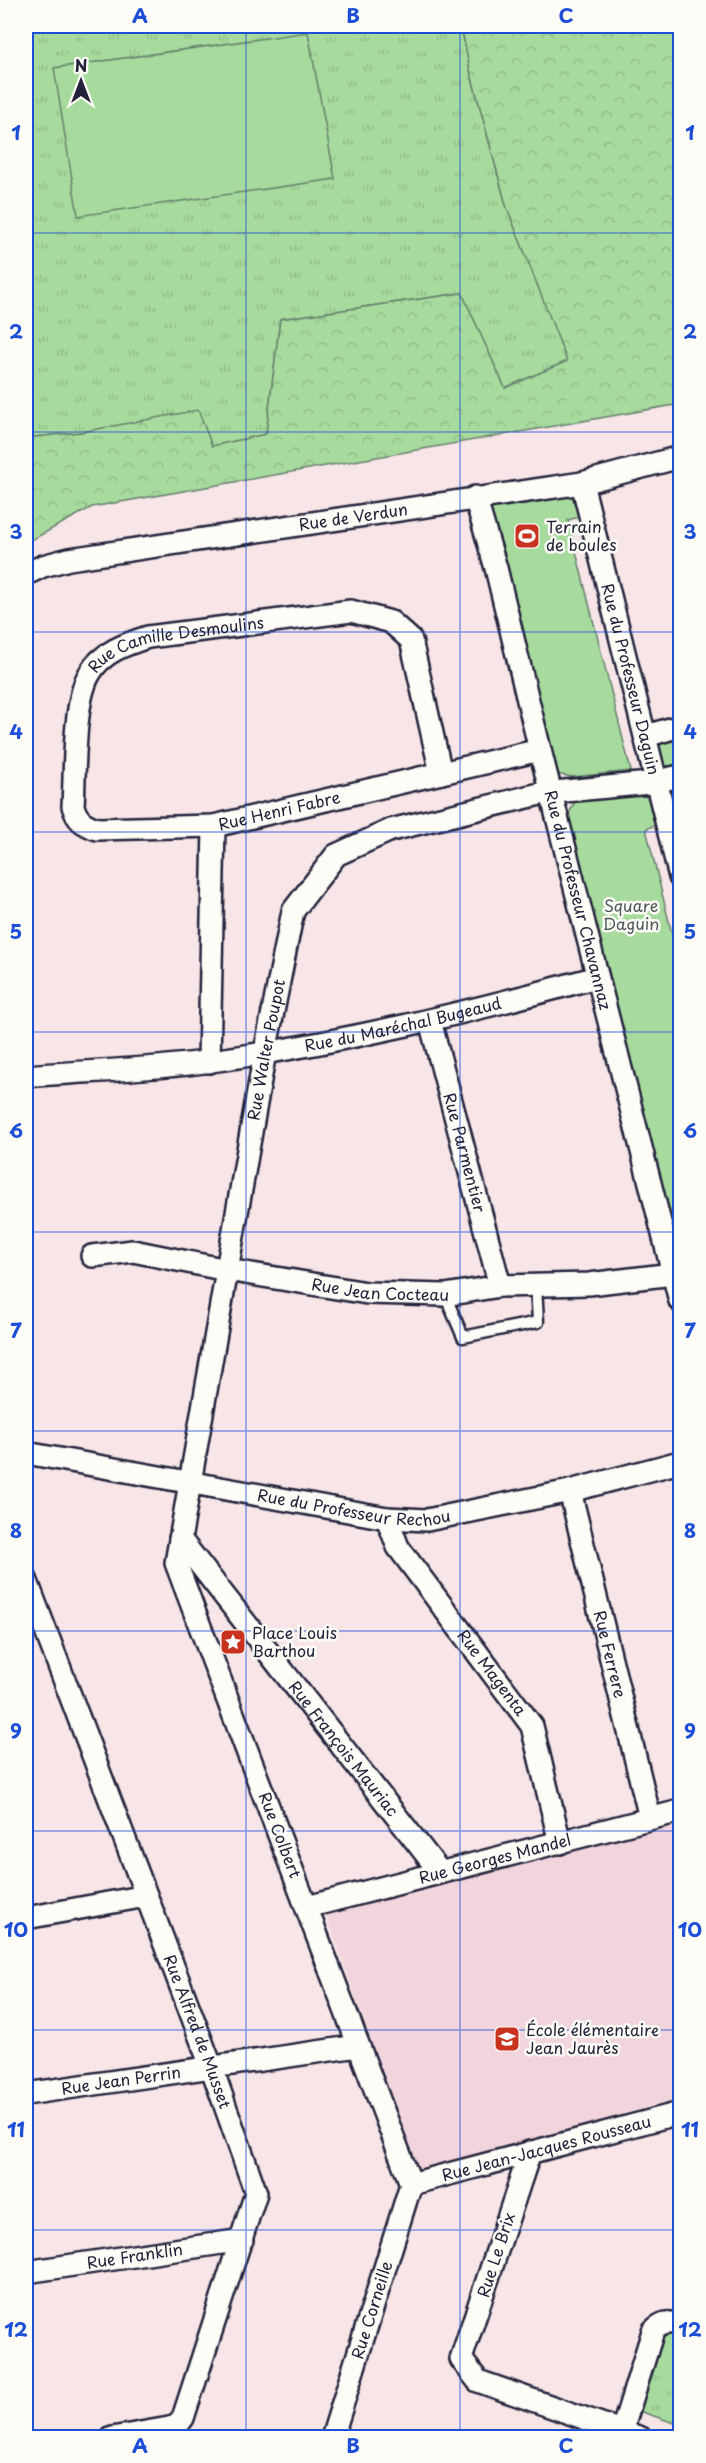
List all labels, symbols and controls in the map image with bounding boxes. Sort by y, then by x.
text: A [132,0,148,30]
text: B [346,0,360,30]
text: C [558,0,574,30]
north arrow [51,51,111,111]
text: N [75,53,87,77]
text: 1 [11,117,21,147]
text: 1 [685,117,695,147]
text: 2 [9,316,23,346]
text: 2 [683,316,697,346]
street label: Rue de Verdun [297,496,409,536]
place label: Terrain de boules [546,514,617,556]
text: 3 [9,516,23,546]
text: 3 [683,516,697,546]
sports icon: Terrain de boules [512,521,542,551]
street label: Rue du Professeur Daguin [596,581,667,777]
street label: Rue Camille Desmoulins [81,609,265,677]
text: 4 [9,716,23,746]
text: 4 [683,716,697,746]
street label: Rue Henri Fabre [216,784,343,836]
street label: Rue du Professeur Chavannaz [540,787,619,1012]
park label: Square Daguin [603,893,659,935]
text: 5 [10,916,22,946]
text: 5 [684,916,696,946]
street label: Rue Walter Poupot [240,976,290,1122]
street label: Rue du Maréchal Bugeaud [302,990,504,1057]
street label: Rue Parmentier [438,1090,493,1215]
text: 6 [9,1115,23,1145]
text: 6 [683,1115,697,1145]
street label: Rue Jean Cocteau [310,1271,449,1306]
text: 7 [10,1315,22,1345]
text: 7 [684,1315,696,1345]
street label: Rue du Professeur Rechou [256,1482,452,1532]
text: 8 [10,1515,22,1545]
text: 8 [684,1515,696,1545]
street label: Rue Ferrere [589,1608,633,1700]
place label: Place Louis Barthou [252,1620,337,1662]
street label: Rue Magenta [453,1624,533,1720]
place icon: Place Louis Barthou [218,1627,248,1657]
street label: Rue François Mauriac [284,1675,405,1821]
text: 9 [10,1715,22,1745]
text: 9 [684,1715,696,1745]
street label: Rue Colbert [254,1788,309,1882]
street label: Rue Georges Mandel [416,1827,573,1889]
text: 10 [4,1914,28,1944]
text: 10 [678,1914,702,1944]
street label: Rue Alfred de Musset [159,1951,238,2112]
place label: École élémentaire Jean Jaurès [526,2017,659,2059]
school or university icon: École élémentaire Jean Jaurès [492,2024,522,2054]
street label: Rue Jean Perrin [59,2059,182,2100]
street label: Rue Jean-Jacques Rousseau [439,2108,653,2186]
text: 11 [7,2114,25,2144]
text: 11 [681,2114,699,2144]
street label: Rue Le Brix [470,2209,520,2300]
street label: Rue Franklin [85,2236,184,2274]
street label: Rue Corneille [344,2257,397,2362]
text: 12 [4,2314,28,2344]
text: 12 [678,2314,702,2344]
text: A [132,2430,148,2460]
text: B [346,2430,360,2460]
text: C [558,2430,574,2460]

